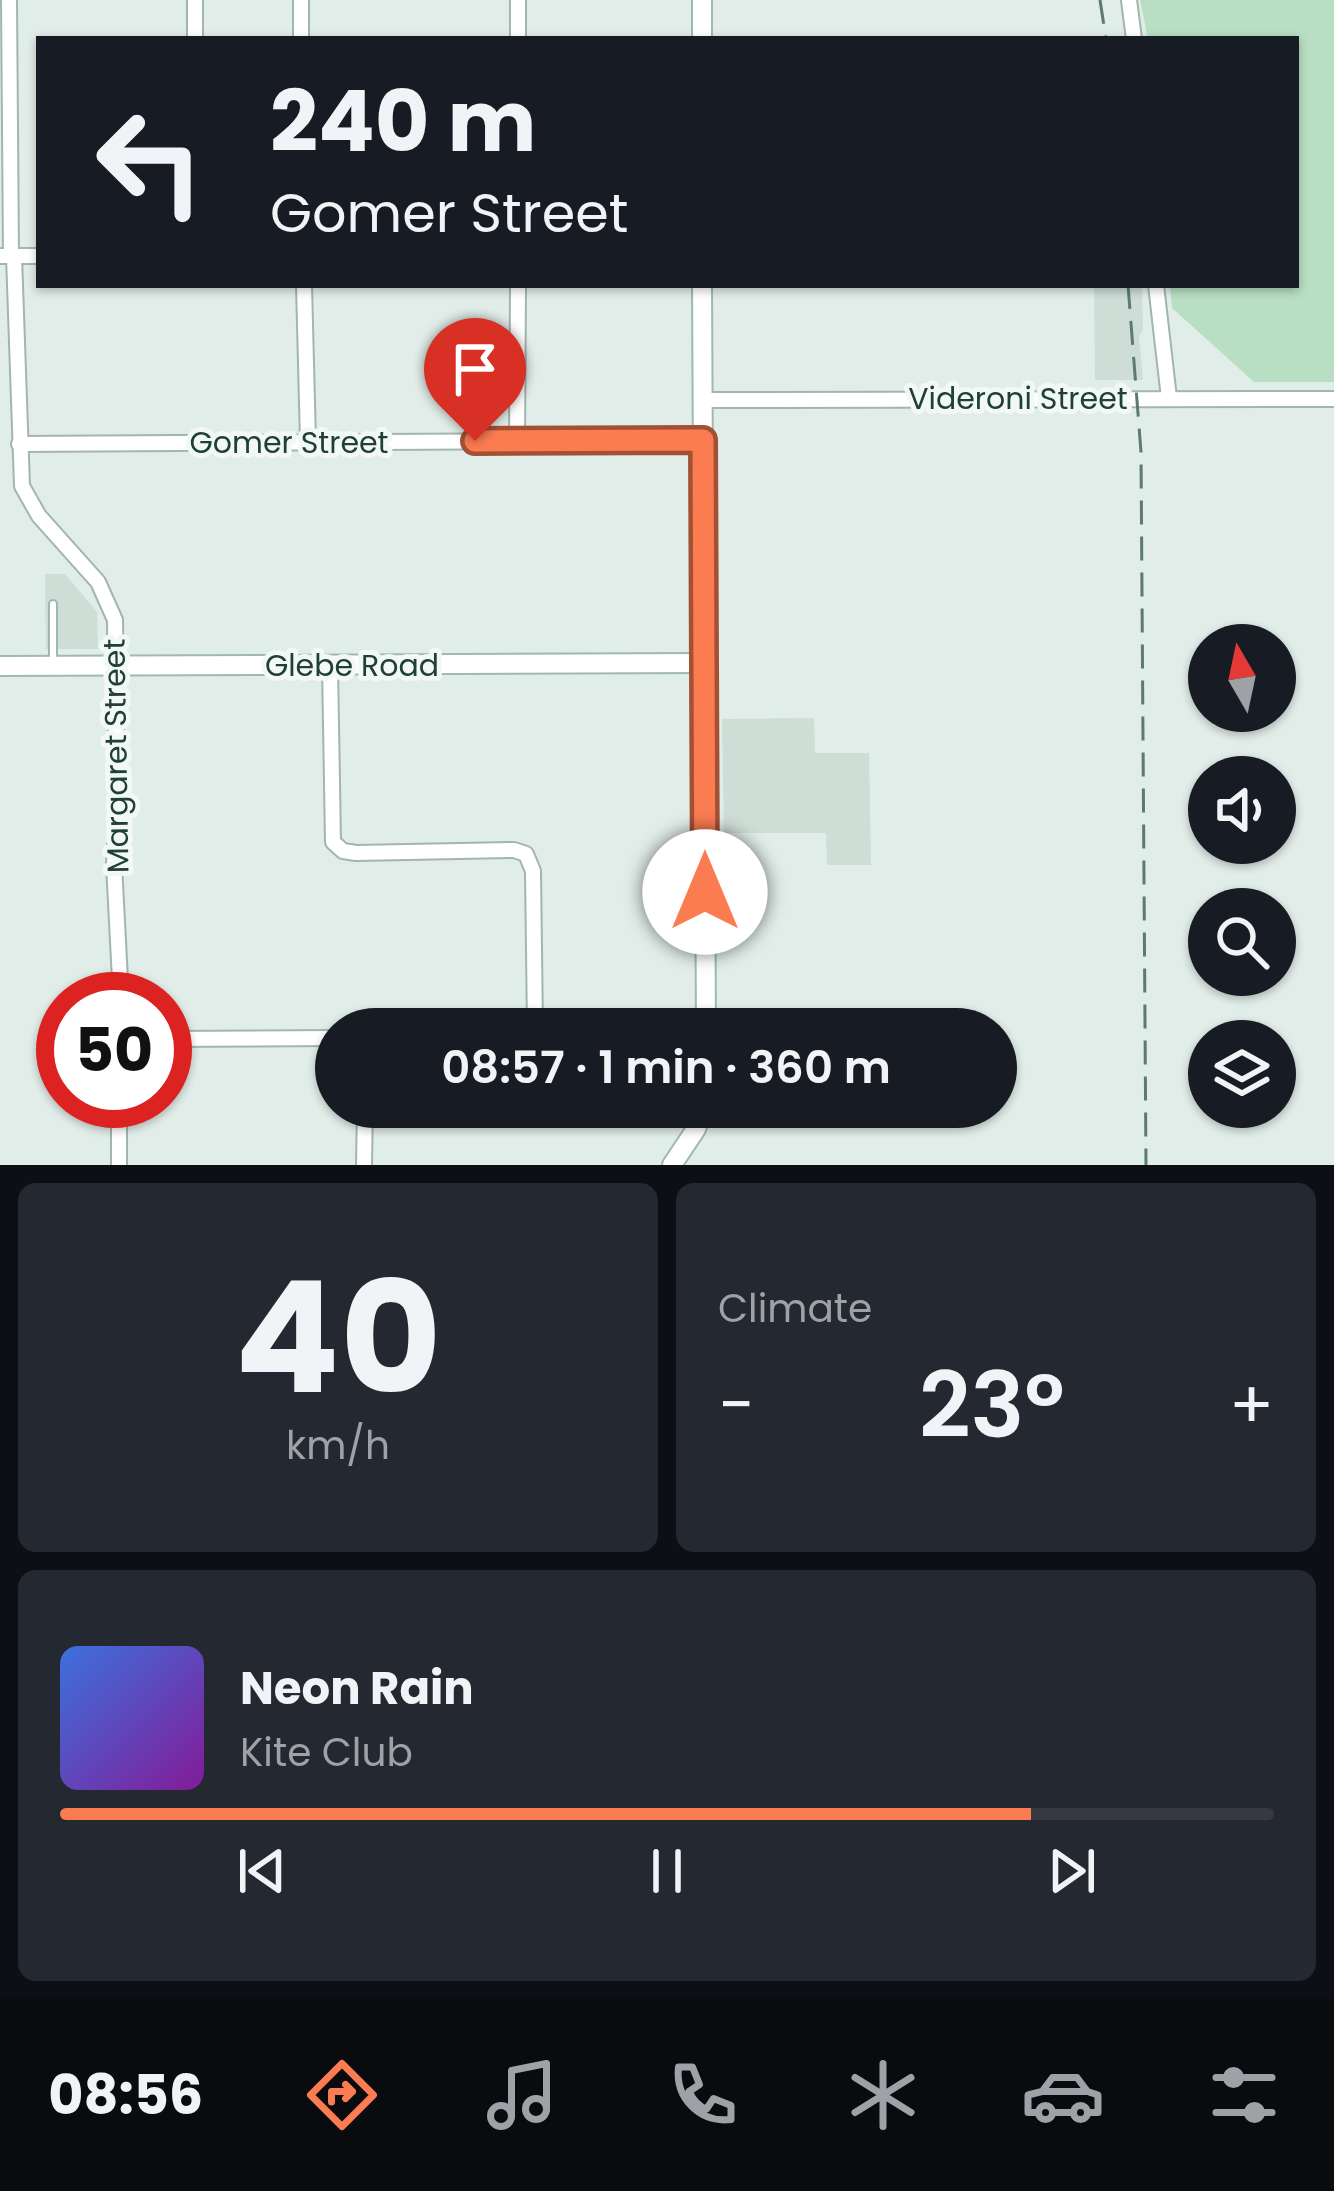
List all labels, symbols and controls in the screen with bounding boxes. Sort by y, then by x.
text: 240 m [270,63,536,180]
icon: left [72,84,228,240]
text: Gomer Street [270,175,628,251]
pin [424,318,526,441]
icon: arrive [442,336,508,402]
street label: Videroni Street [908,377,1128,420]
street label: Gomer Street [189,421,389,464]
north arrow [1188,624,1296,732]
map controls [1188,624,1296,1128]
street label: Margaret Street [92,638,140,874]
street label: Glebe Road [265,644,439,687]
button: sound [1188,756,1296,864]
position arrow [642,829,768,955]
button: search [1188,888,1296,996]
speed limit sign: 50 [36,972,192,1128]
button: layers [1188,1020,1296,1128]
text: 08:57 · 1 min · 360 m [441,1036,891,1099]
text: 40 [234,1228,442,1447]
text: Climate [718,1281,872,1336]
text: 23° [919,1342,1064,1469]
text: − [718,1359,754,1451]
text: + [1229,1359,1274,1451]
text: km/h [286,1418,390,1473]
text: Neon Rain [240,1657,474,1720]
text: Kite Club [240,1725,413,1780]
icon: previous [229,1838,295,1904]
icon: pause [634,1838,700,1904]
icon: next [1039,1838,1105,1904]
icon: directions [300,2053,384,2137]
icon: music [480,2053,564,2137]
icon: phone [661,2053,745,2137]
icon: climate [841,2053,925,2137]
icon: car [1021,2053,1105,2137]
icon: filters [1202,2053,1286,2137]
text: 08:56 [48,2057,203,2133]

